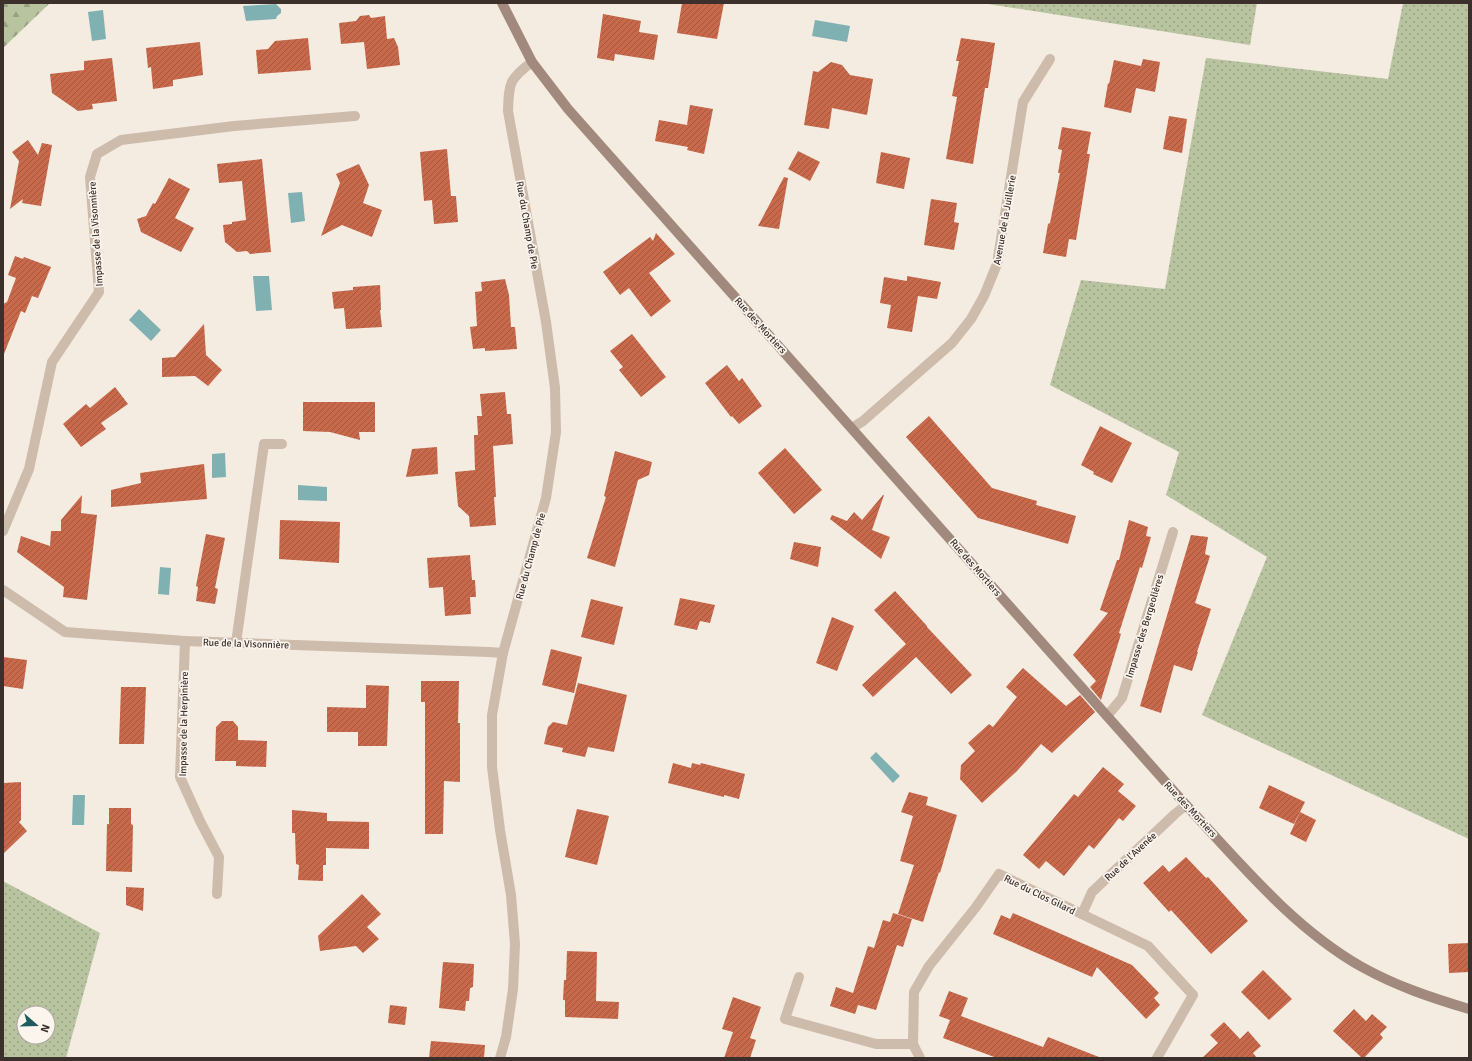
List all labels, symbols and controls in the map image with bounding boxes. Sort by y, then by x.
street label: Avenue de la Juillerie [991,174,1019,266]
street label: Rue du Champ de Pie [513,180,541,270]
street label: Impasse de la Visonnière [86,181,106,287]
street label: Rue des Mortiers [732,295,789,357]
street label: Rue du Champ de Pie [514,512,548,601]
street label: Rue des Mortiers [947,537,1004,599]
street label: Impasse des Bergeolières [1123,572,1167,680]
street label: Rue de la Visonnière [203,636,289,652]
street label: Impasse de la Herpinière [177,671,191,777]
street label: Rue des Mortiers [1161,779,1220,840]
street label: Rue de l'Avenée [1102,830,1159,884]
street label: Rue du Clos Gilard [1002,872,1077,917]
north arrow [16,1005,56,1045]
text: N [38,1022,52,1034]

